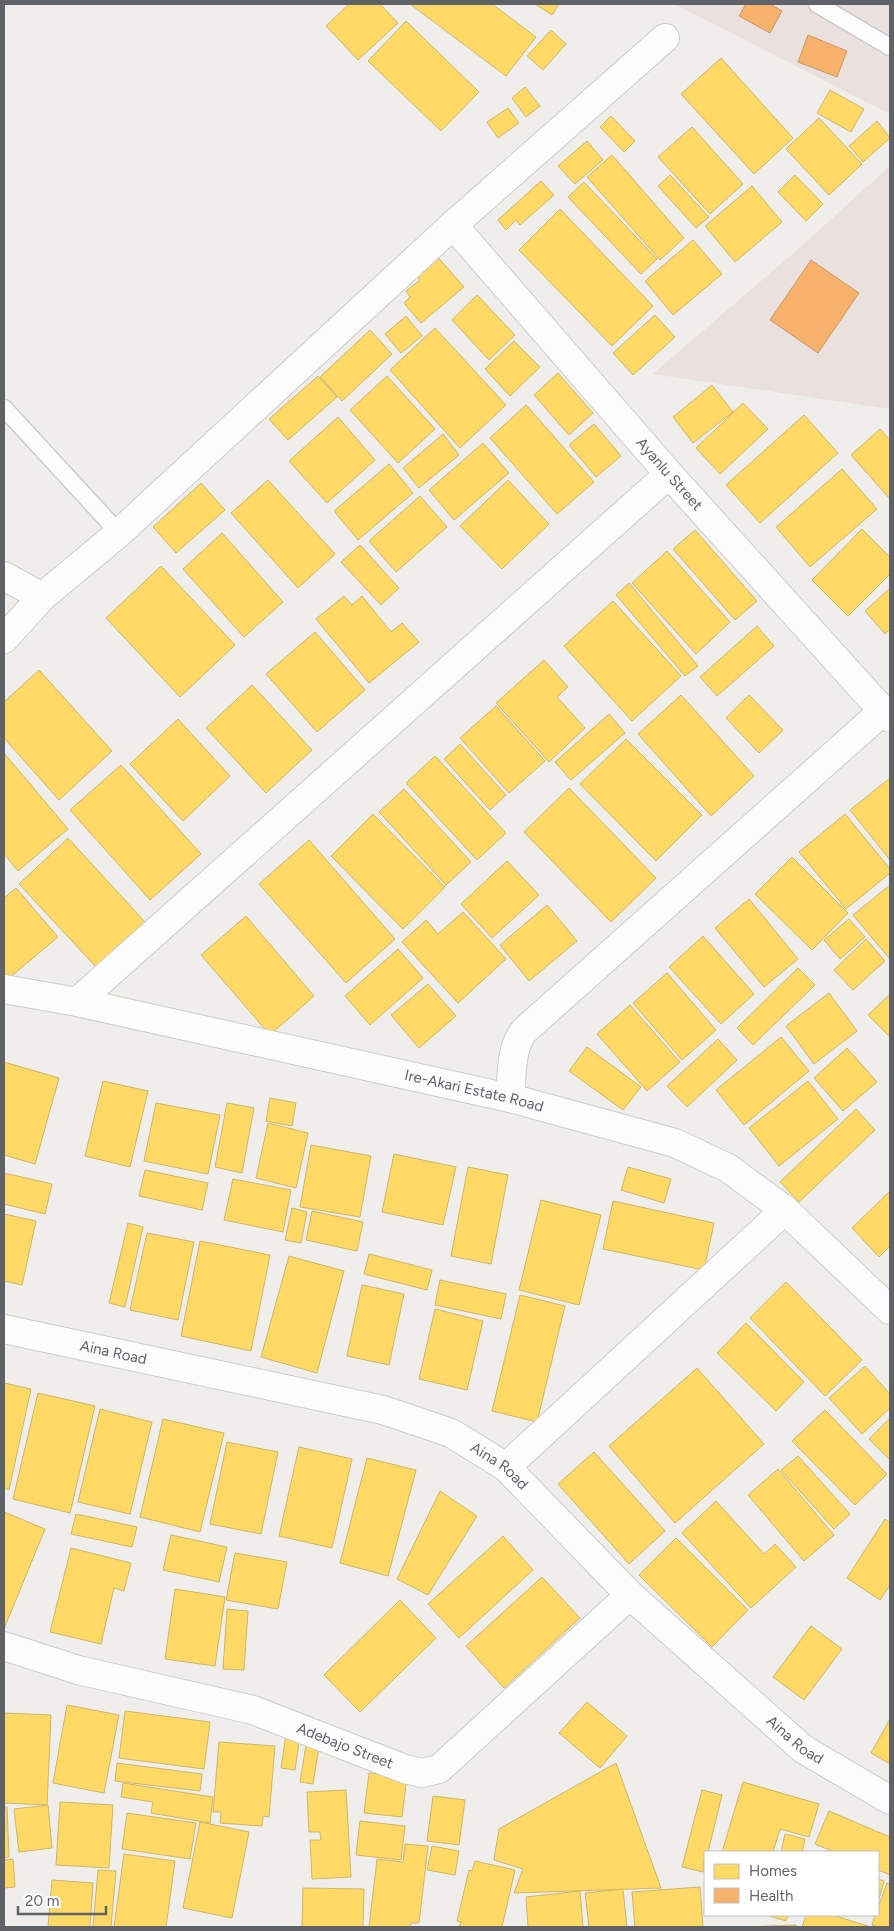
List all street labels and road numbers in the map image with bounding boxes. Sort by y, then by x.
street label: Ayanlu Street [633,434,707,514]
street label: Ire-Akari Estate Road [403,1066,546,1116]
street label: Aina Road [78,1337,149,1368]
street label: Aina Road [467,1438,532,1493]
street label: Aina Road [763,1712,827,1768]
street label: Adebajo Street [294,1719,396,1773]

